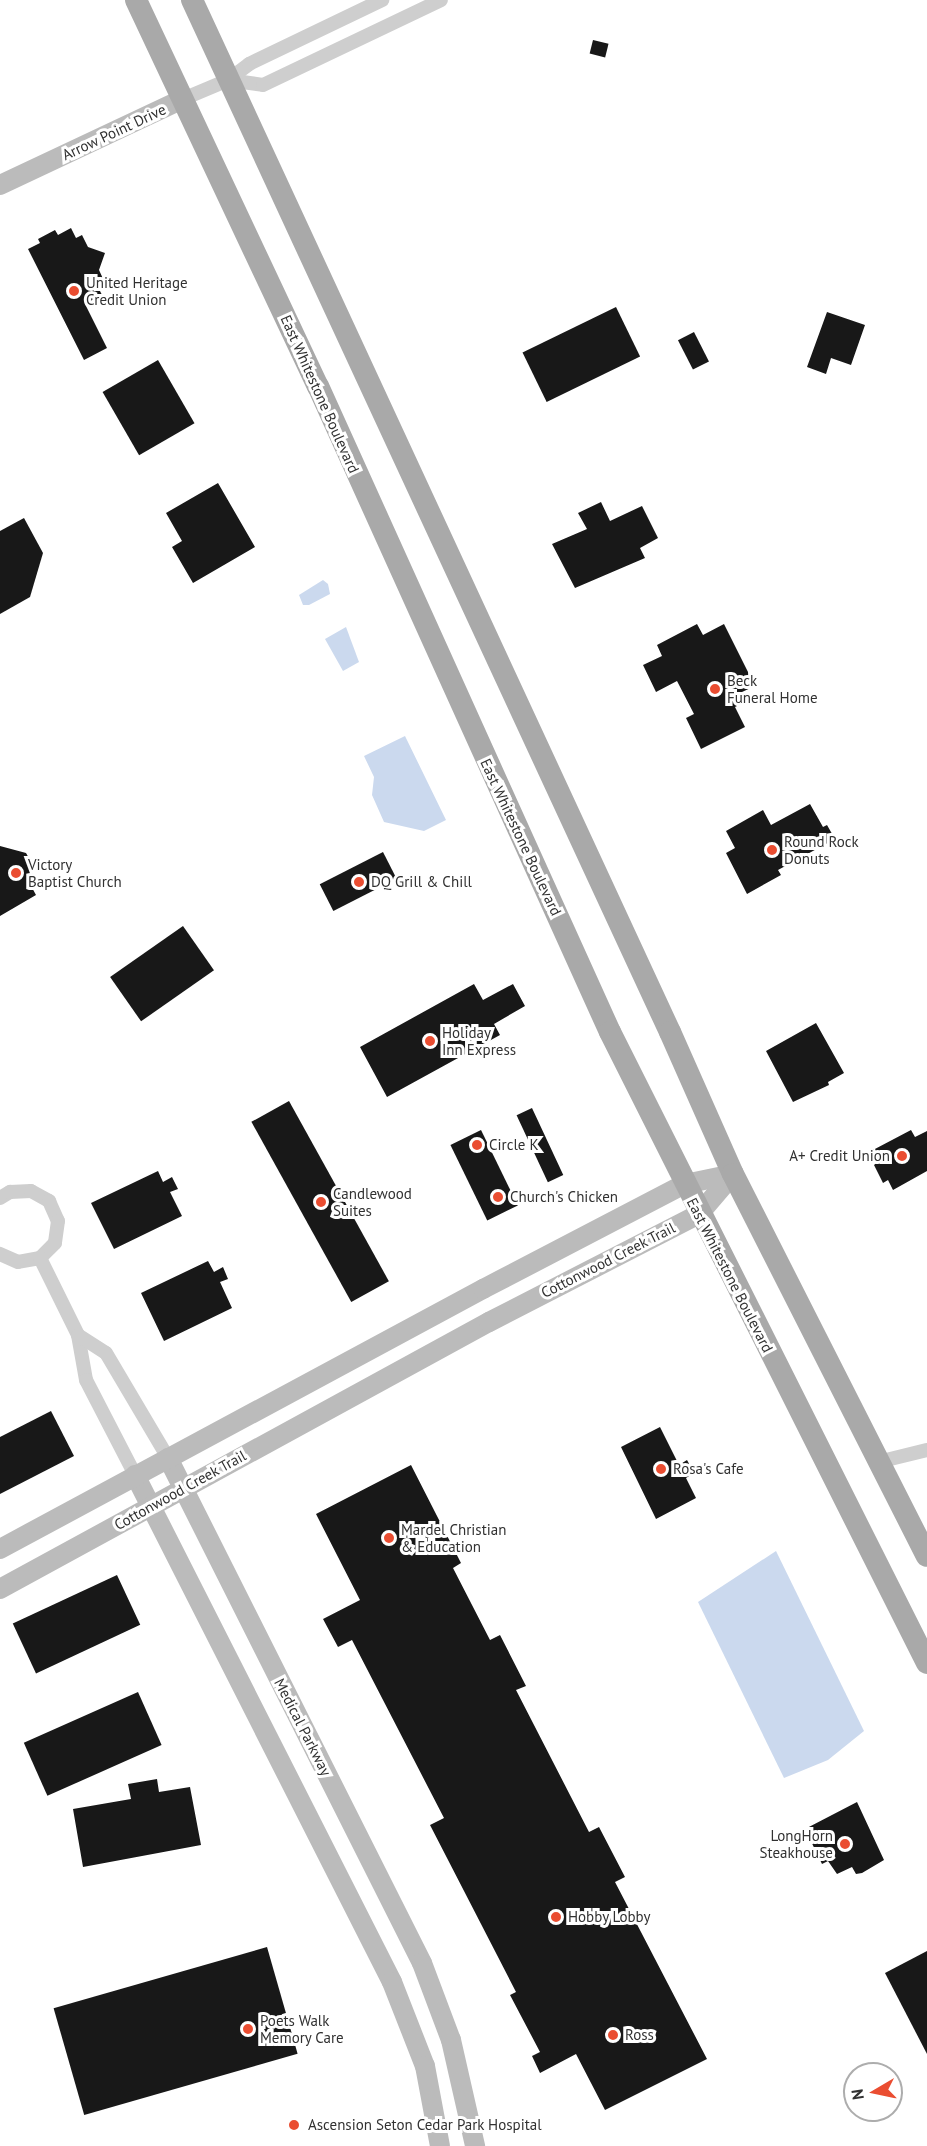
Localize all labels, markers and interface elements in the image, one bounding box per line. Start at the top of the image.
street label: Arrow Point Drive [59,100,169,164]
place label: United Heritage Credit Union [86,273,188,308]
marker: United Heritage Credit Union [67,284,81,298]
street label: East Whitestone Boulevard [277,312,363,476]
place label: Beck Funeral Home [727,671,818,706]
marker: Beck Funeral Home [708,682,722,696]
street label: East Whitestone Boulevard [477,755,565,919]
place label: Round Rock Donuts [784,832,859,867]
marker: Round Rock Donuts [765,843,779,857]
place label: Victory Baptist Church [28,855,122,890]
marker: Victory Baptist Church [9,866,23,880]
place label: DQ Grill & Chill [371,873,472,891]
marker: DQ Grill & Chill [352,875,366,889]
place label: Holiday Inn Express [442,1023,516,1058]
marker: Holiday Inn Express [423,1034,437,1048]
place label: Circle K [489,1136,539,1154]
marker: Circle K [470,1138,484,1152]
place label: A+ Credit Union [789,1147,890,1165]
marker: A+ Credit Union [895,1149,909,1163]
place label: Candlewood Suites [333,1184,412,1219]
place label: Church's Chicken [510,1188,618,1206]
marker: Church's Chicken [491,1190,505,1204]
street label: East Whitestone Boulevard [683,1194,777,1356]
marker: Candlewood Suites [314,1195,328,1209]
street label: Cottonwood Creek Trail [538,1218,678,1302]
street label: Cottonwood Creek Trail [111,1446,249,1534]
place label: Rosa's Cafe [673,1460,744,1478]
marker: Rosa's Cafe [654,1462,668,1476]
place label: Mardel Christian & Education [401,1520,506,1555]
marker: Mardel Christian & Education [382,1531,396,1545]
street label: Medical Parkway [271,1675,335,1779]
place label: LongHorn Steakhouse [760,1826,833,1861]
marker: LongHorn Steakhouse [838,1837,852,1851]
place label: Hobby Lobby [568,1908,651,1926]
marker: Hobby Lobby [549,1910,563,1924]
place label: Poets Walk Memory Care [260,2011,344,2046]
marker: Poets Walk Memory Care [241,2022,255,2036]
place label: Ross [625,2026,654,2044]
marker: Ross [606,2028,620,2042]
north arrow [843,2062,903,2122]
text: N [846,2088,868,2101]
marker: Ascension Seton Cedar Park Hospital [285,2116,303,2134]
place label: Ascension Seton Cedar Park Hospital [308,2116,542,2134]

